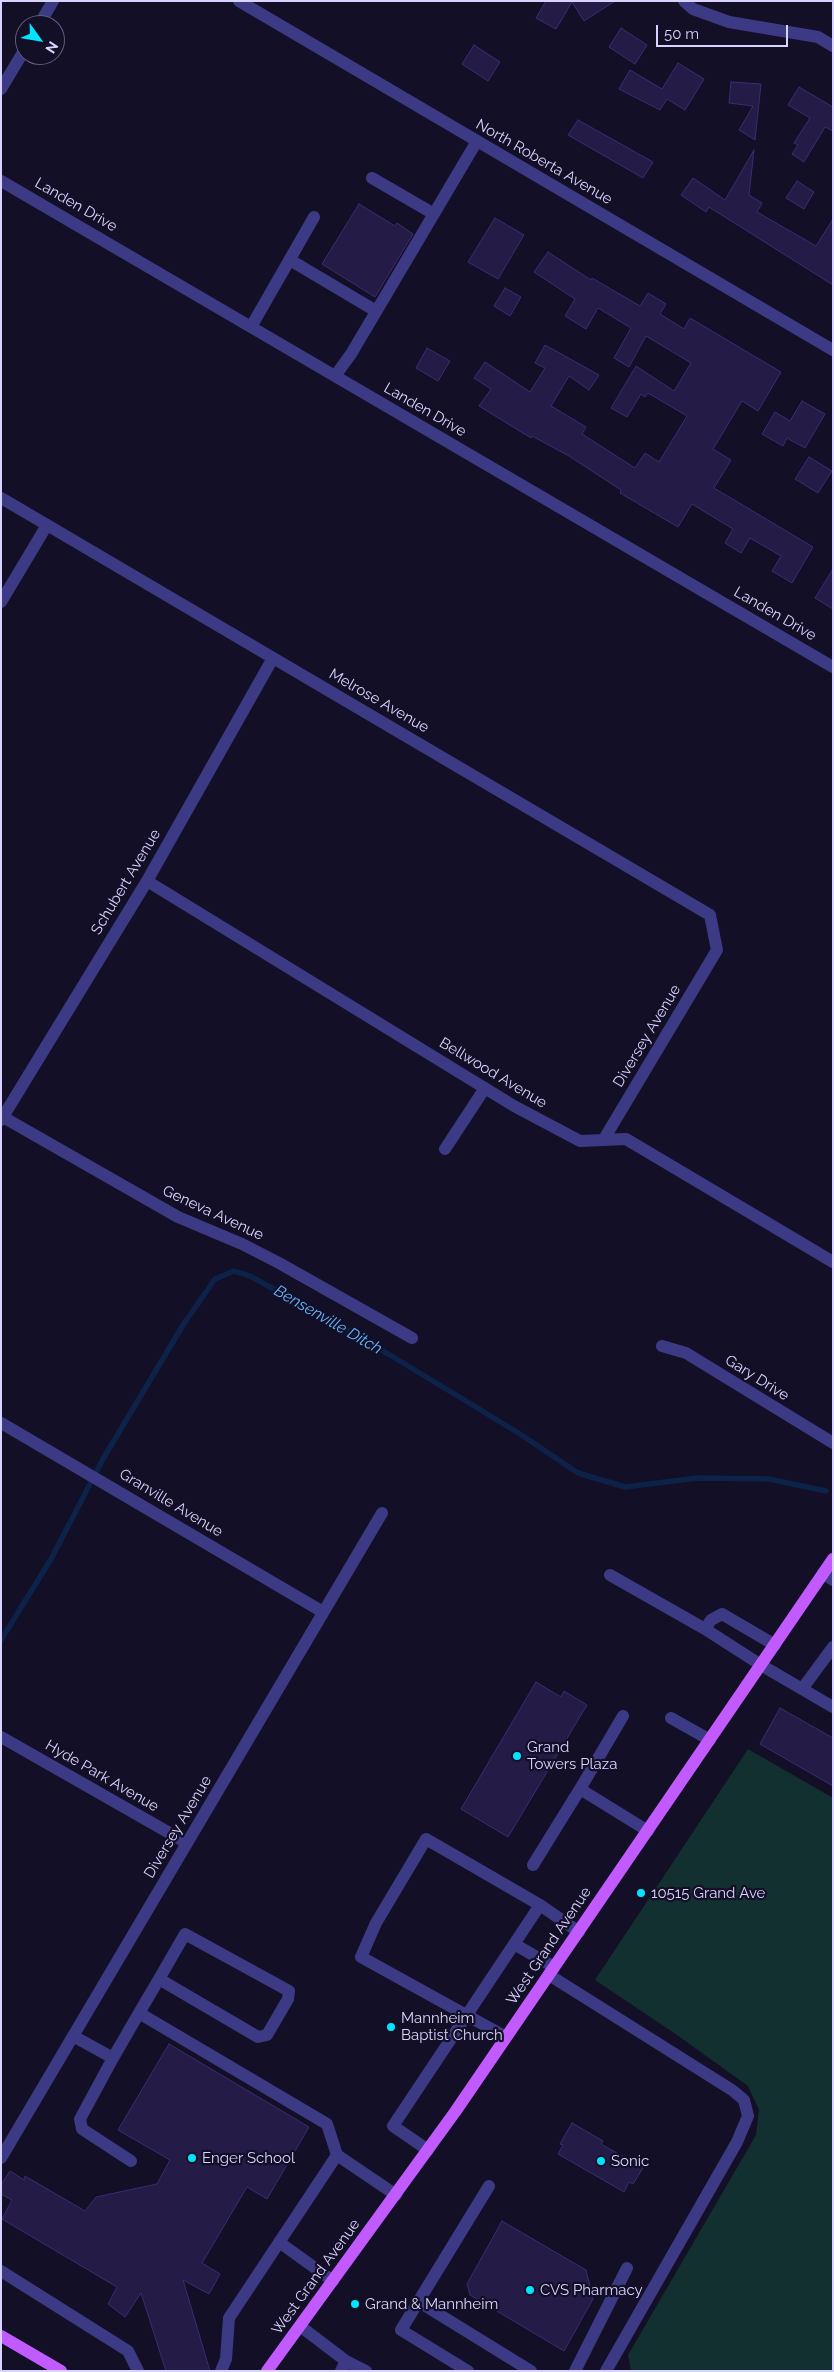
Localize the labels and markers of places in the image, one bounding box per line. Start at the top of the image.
place label: Grand Towers Plaza [527,1738,617,1773]
marker: Grand Towers Plaza [511,1750,523,1762]
place label: 10515 Grand Ave [651,1884,765,1902]
marker: 10515 Grand Ave [635,1887,647,1899]
place label: Mannheim Baptist Church [401,2009,503,2044]
marker: Mannheim Baptist Church [385,2021,397,2033]
place label: Enger School [202,2149,295,2167]
marker: Enger School [186,2152,198,2164]
place label: Sonic [611,2152,649,2170]
marker: Sonic [595,2155,607,2167]
place label: CVS Pharmacy [540,2281,643,2299]
marker: CVS Pharmacy [524,2284,536,2296]
place label: Grand & Mannheim [365,2295,498,2313]
marker: Grand & Mannheim [349,2298,361,2310]

